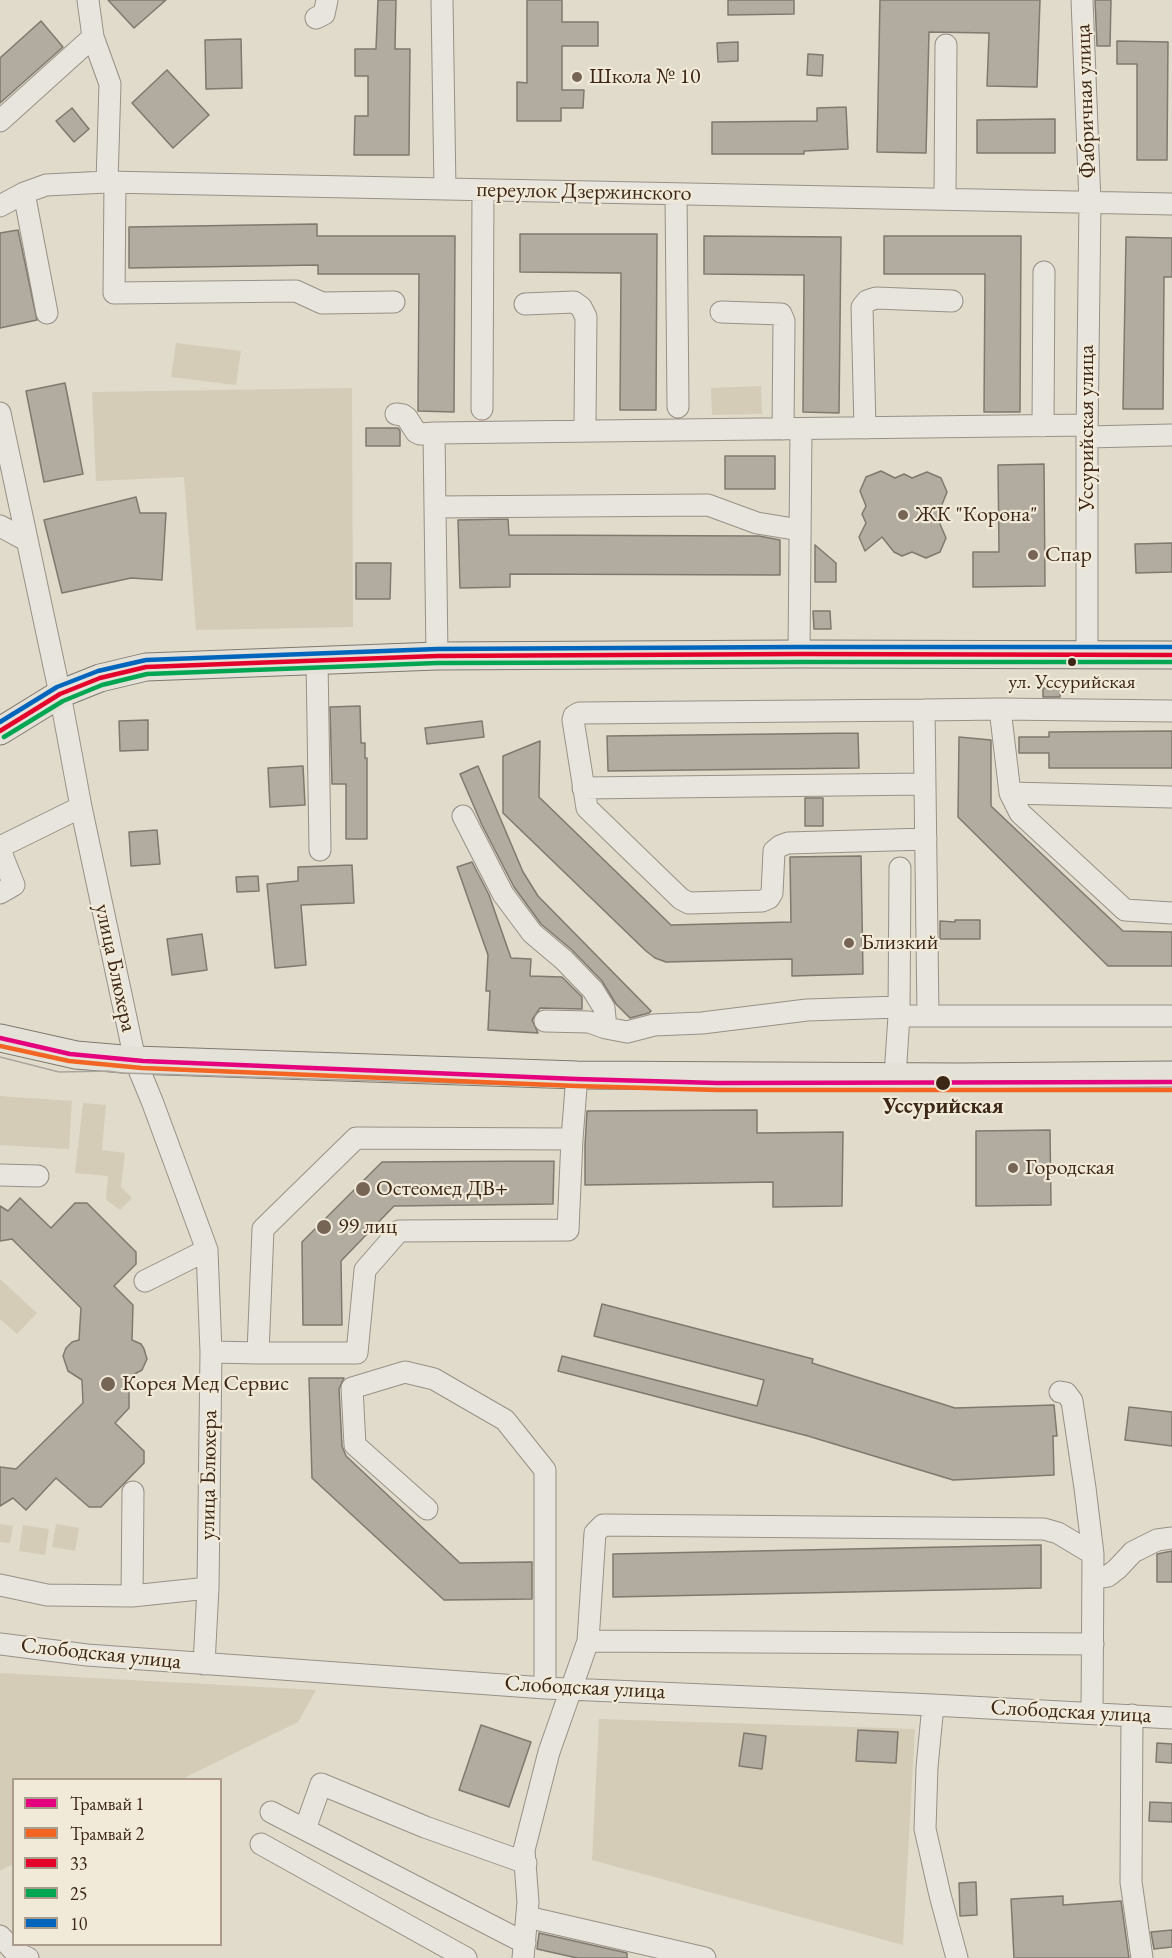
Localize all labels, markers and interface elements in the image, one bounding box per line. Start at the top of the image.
street label: Фабричная улица [1070,23,1102,179]
place label: Школа № 10 [589,64,701,90]
marker: Школа № 10 [570,70,584,84]
street label: переулок Дзержинского [476,177,692,207]
street label: Уссурийская улица [1074,345,1100,511]
place label: ЖК "Корона" [915,502,1038,528]
marker: ЖК "Корона" [896,508,910,522]
place label: Спар [1045,542,1092,568]
marker: Спар [1026,548,1040,562]
marker: ул. Уссурийская [1066,656,1078,668]
place label: ул. Уссурийская [1009,671,1135,695]
street label: улица Блюхера [89,902,141,1034]
place label: Близкий [861,930,938,956]
marker: Близкий [842,936,856,950]
marker: Уссурийская [934,1074,952,1092]
place label: Уссурийская [883,1094,1003,1120]
place label: Городская [1025,1155,1114,1181]
marker: Городская [1006,1161,1020,1175]
place label: Остеомед ДВ+ [376,1176,508,1202]
marker: Остеомед ДВ+ [354,1180,372,1198]
place label: 99 лиц [338,1214,397,1240]
marker: 99 лиц [315,1218,333,1236]
place label: Корея Мед Сервис [122,1371,289,1397]
marker: Корея Мед Сервис [99,1375,117,1393]
street label: улица Блюхера [195,1410,223,1540]
street label: Слободская улица [20,1632,182,1676]
street label: Слободская улица [504,1671,666,1705]
street label: Слободская улица [990,1695,1152,1729]
legend [12,1778,222,1946]
text: Трамвай 1 [70,1792,144,1815]
text: Трамвай 2 [70,1822,144,1845]
text: 33 [70,1852,87,1875]
text: 25 [70,1882,87,1905]
text: 10 [70,1912,87,1935]

